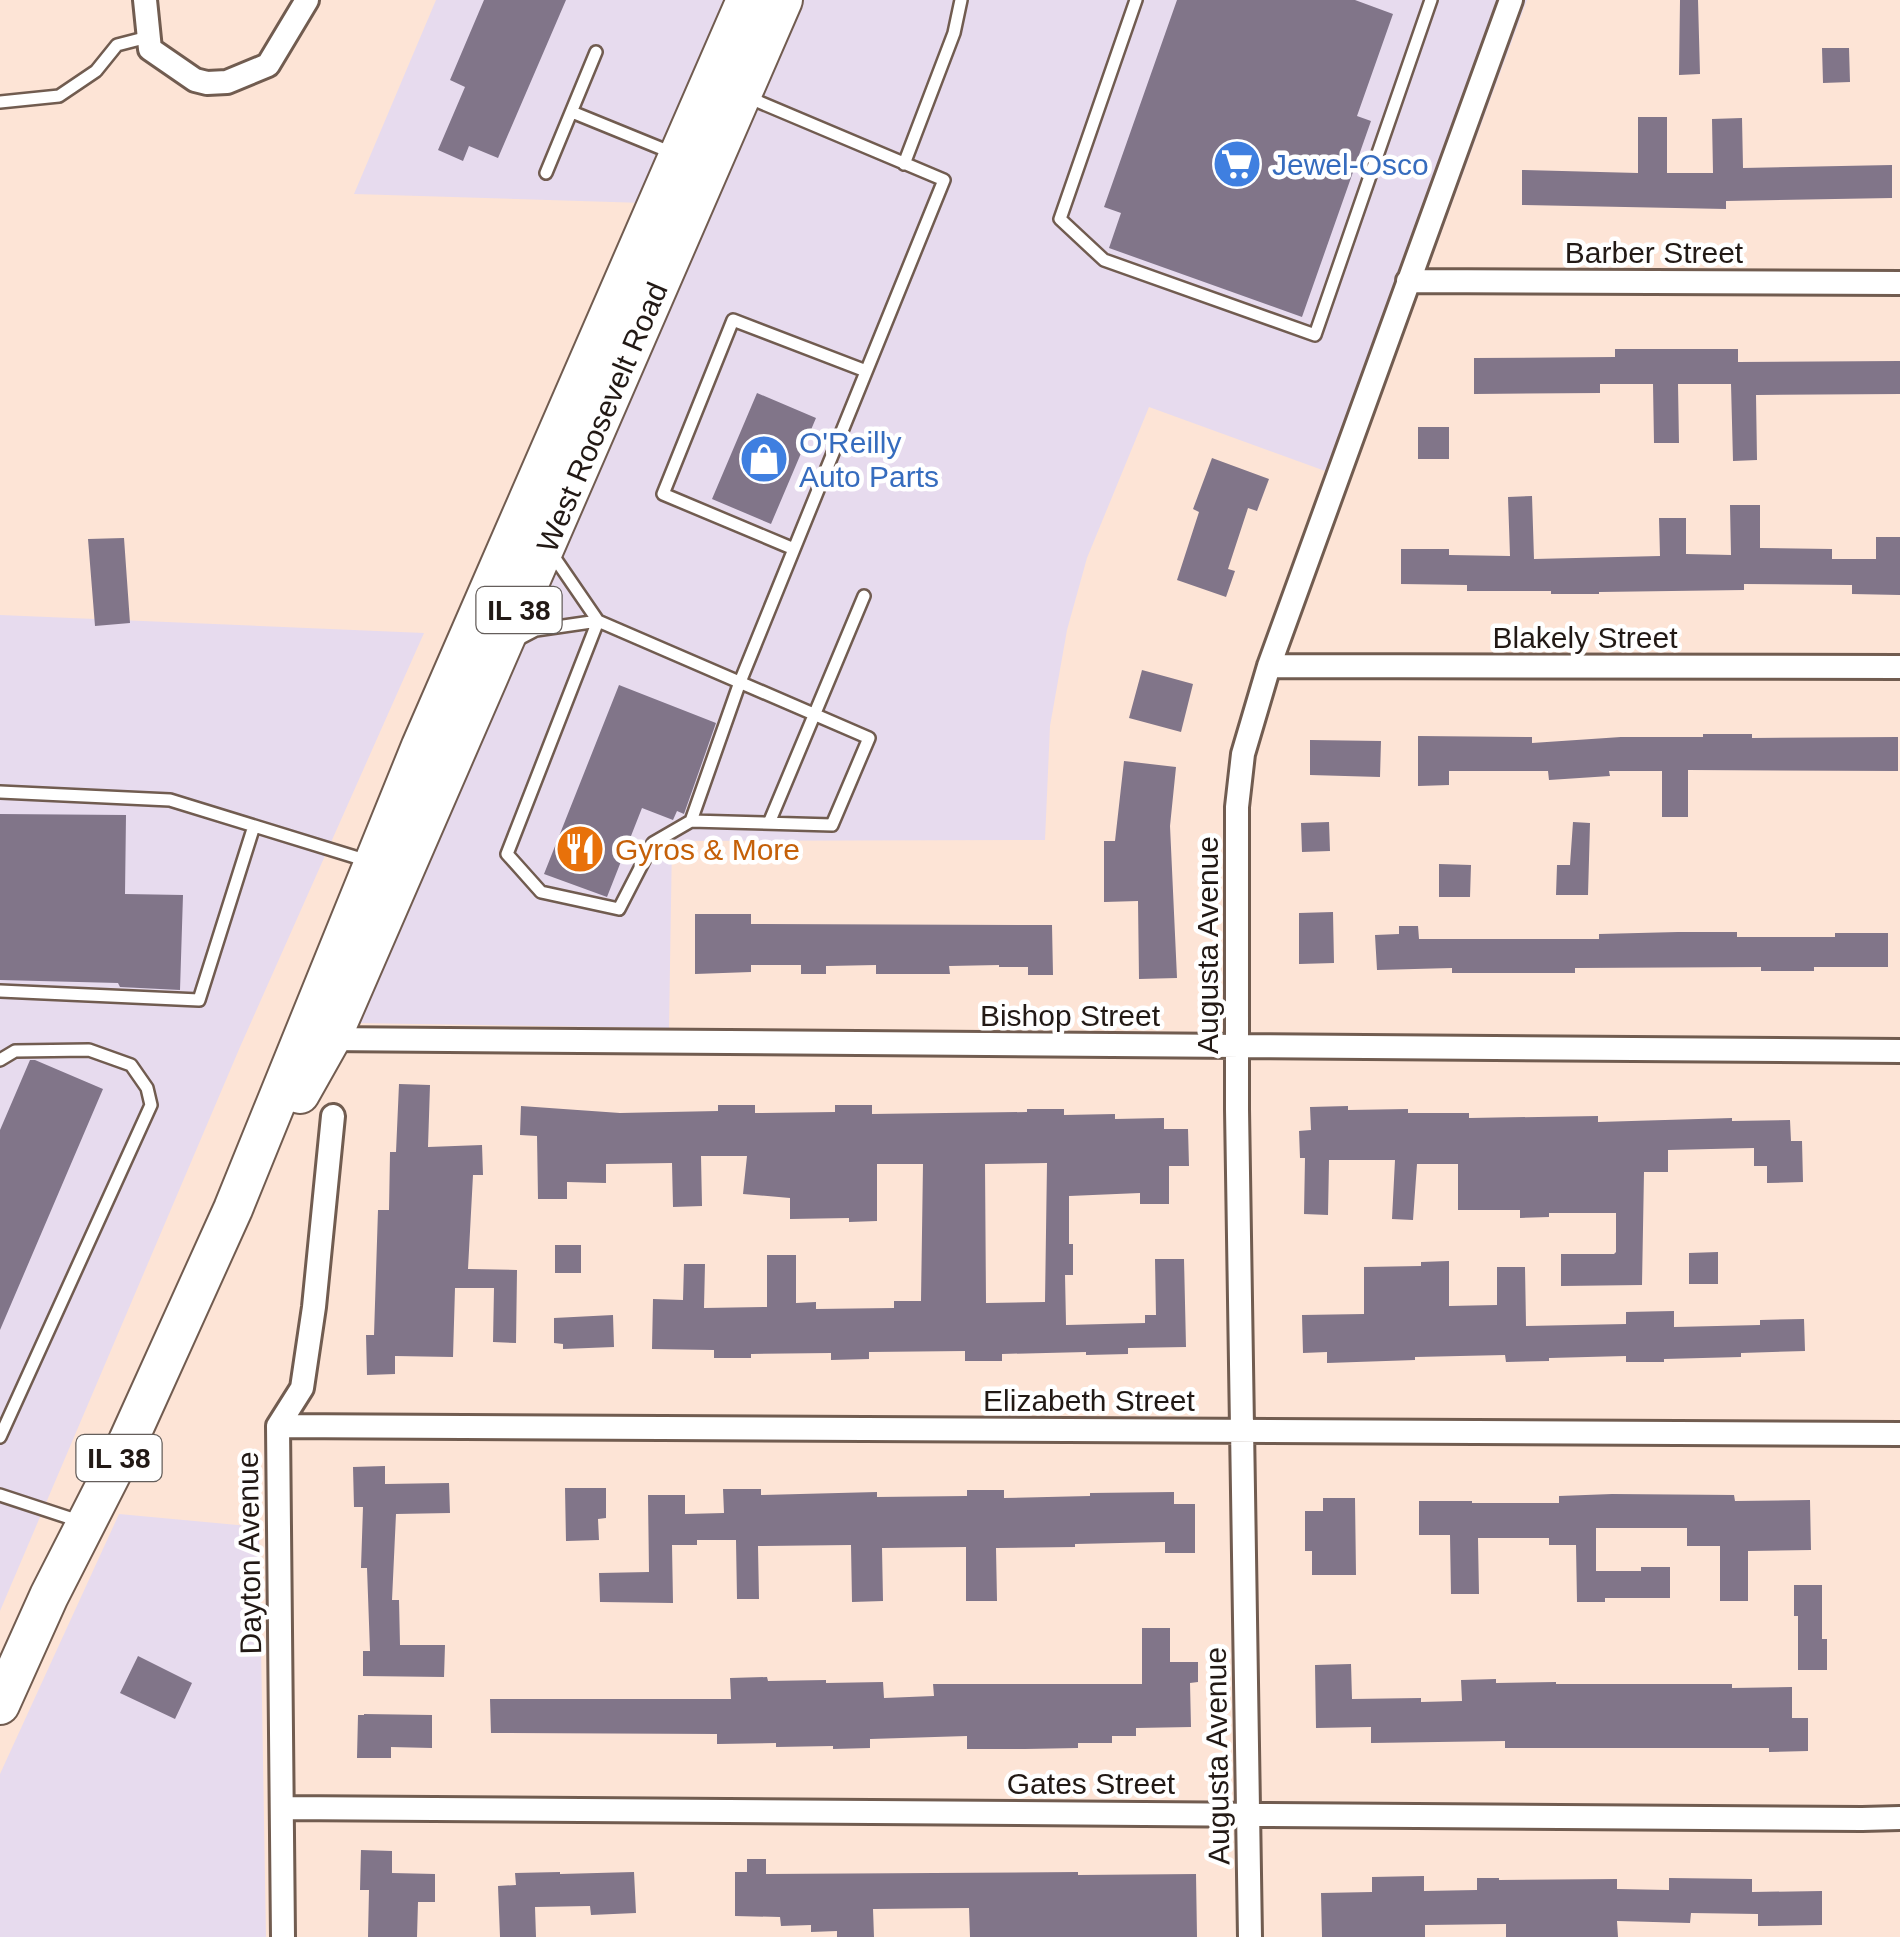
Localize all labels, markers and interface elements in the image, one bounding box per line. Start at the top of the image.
supermarket icon: Jewel-Osco [1211,138,1263,190]
place label: Jewel-Osco [1272,148,1429,181]
street label: Barber Street [1565,236,1744,269]
street label: West Roosevelt Road [530,277,674,557]
place label: O'Reilly Auto Parts [799,426,939,493]
shop icon: O'Reilly Auto Parts [738,433,790,485]
road number: IL 38 [476,587,562,633]
street label: Blakely Street [1492,621,1678,654]
restaurant icon: Gyros & More [554,823,606,875]
place label: Gyros & More [615,833,800,866]
street label: Augusta Avenue [1191,836,1224,1054]
street label: Bishop Street [980,999,1161,1032]
street label: Elizabeth Street [983,1384,1196,1417]
road number: IL 38 [76,1435,162,1481]
street label: Dayton Avenue [231,1451,267,1655]
street label: Augusta Avenue [1199,1647,1235,1865]
street label: Gates Street [1007,1767,1176,1800]

